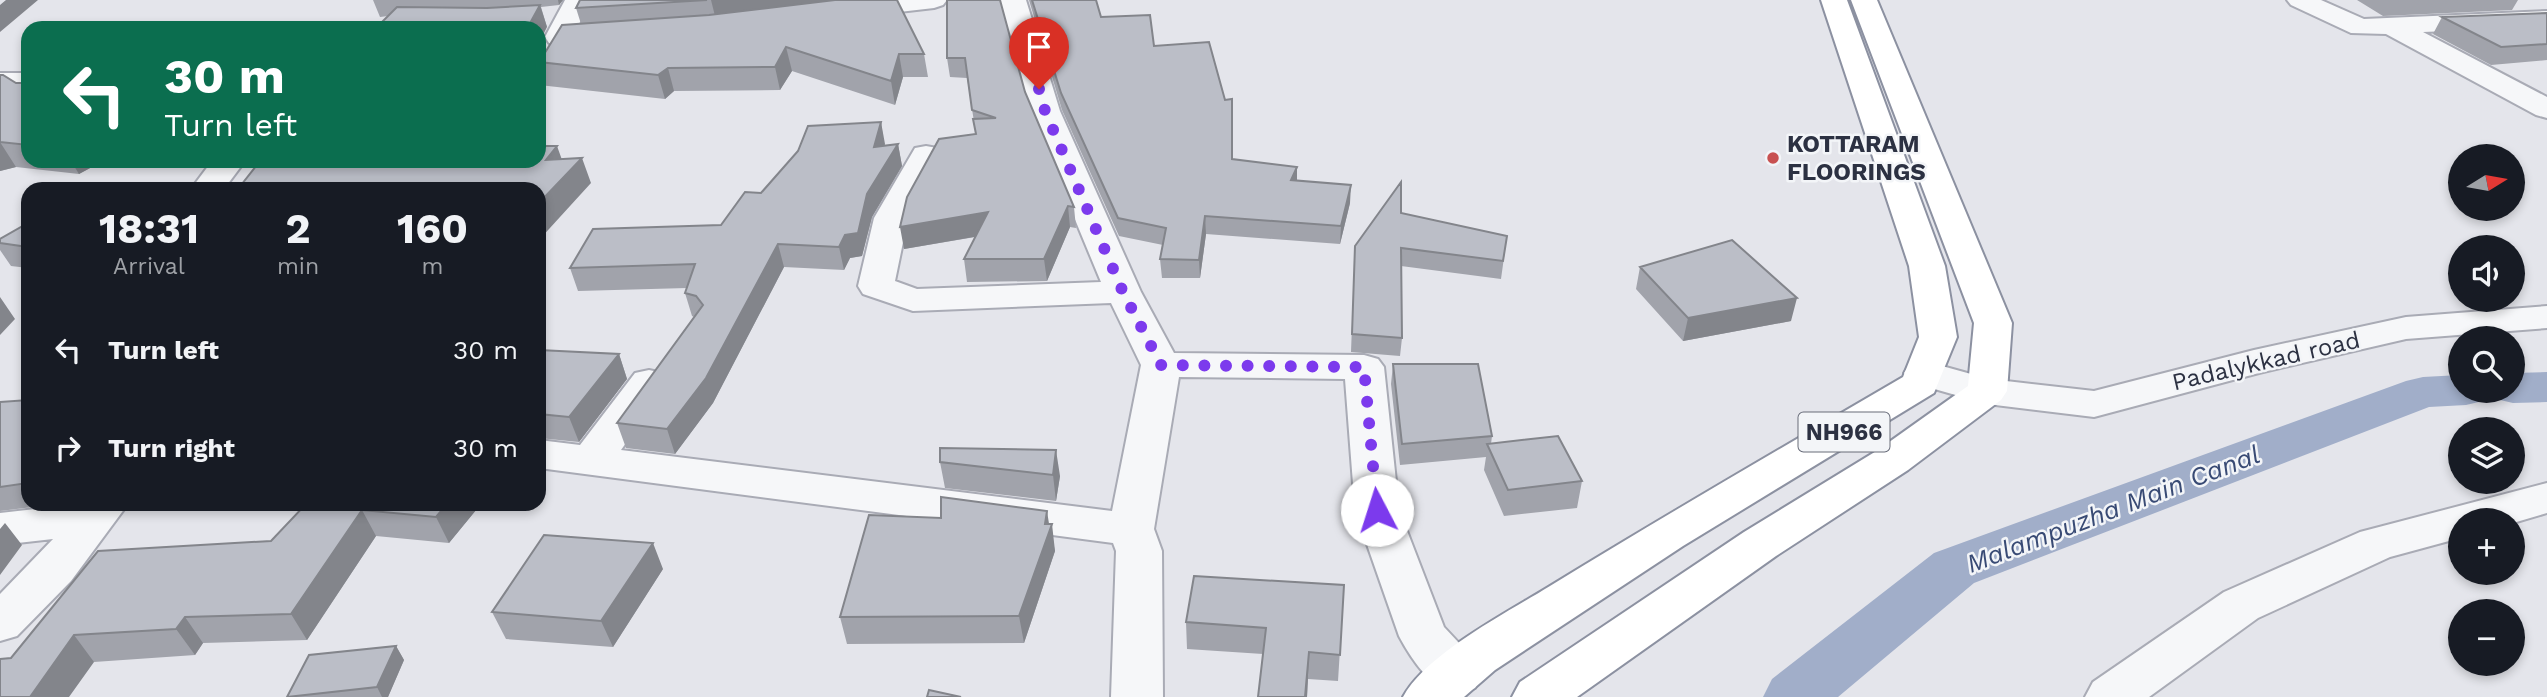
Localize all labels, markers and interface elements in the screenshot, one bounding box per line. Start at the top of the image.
pin [1009,17,1069,89]
icon: arrive [1020,28,1058,66]
text: 30 m [164,47,285,105]
icon: left [49,49,140,140]
text: Turn left [164,106,297,144]
place label: KOTTARAM FLOORINGS [1787,130,1926,186]
north arrow [2448,144,2525,220]
map controls [2448,144,2525,676]
marker: KOTTARAM FLOORINGS [1765,150,1781,166]
text: 18:31 [99,204,199,253]
text: 2 [286,204,311,253]
text: 160 [397,204,468,253]
button: sound [2448,235,2525,312]
text: Arrival [113,253,185,280]
text: min [277,253,319,280]
text: m [422,253,444,280]
street label: Padalykkad road [2169,326,2363,396]
button: search [2448,326,2525,403]
icon: left [49,331,87,369]
text: Turn left [108,335,219,365]
text: 30 m [453,335,518,365]
road number: NH966 [1798,412,1890,452]
button: layers [2448,417,2525,494]
icon: right [49,429,87,467]
text: Turn right [108,433,235,463]
text: 30 m [453,433,518,463]
water label: Malampuzha Main Canal [1962,439,2264,579]
position arrow [1340,473,1414,547]
button: + [2448,508,2525,585]
button: − [2448,599,2525,676]

